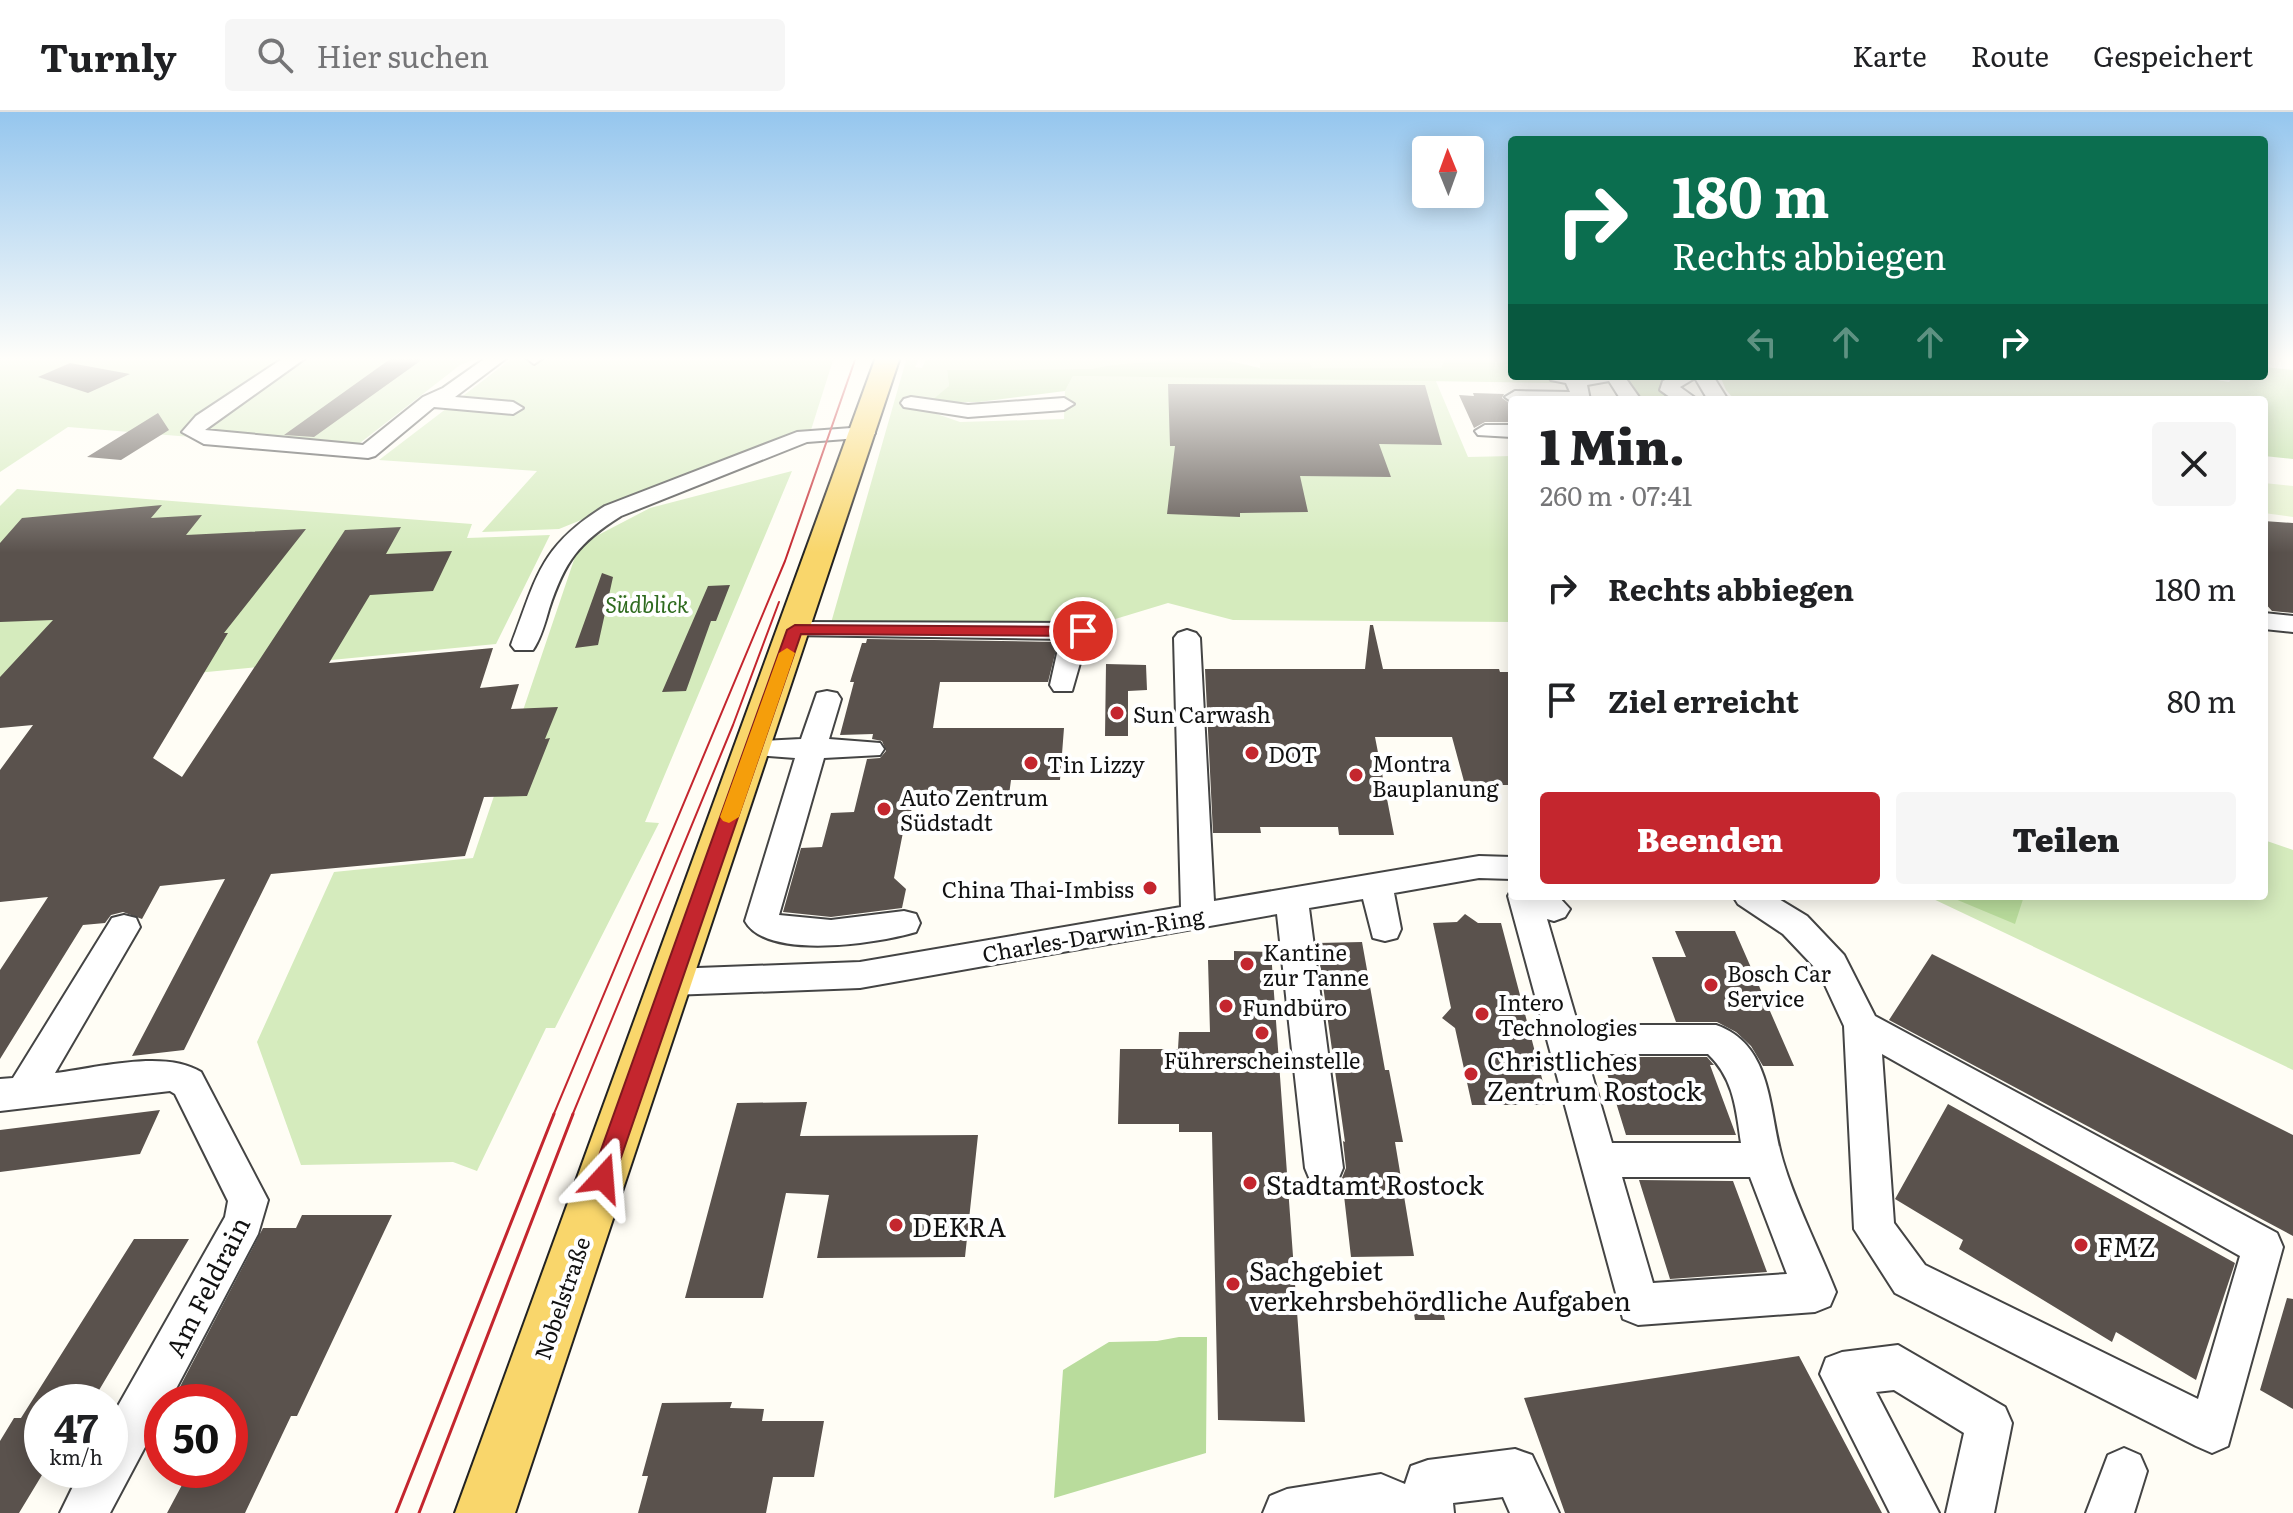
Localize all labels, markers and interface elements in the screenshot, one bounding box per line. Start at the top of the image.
search box [225,19,785,91]
text: Turnly [40,27,177,84]
icon: search [253,33,297,77]
text: Hier suchen [317,33,489,77]
text: Karte [1852,34,1927,76]
text: Route [1971,34,2049,76]
text: Gespeichert [2093,34,2253,76]
north arrow [1412,136,1484,208]
map controls [1412,136,1484,208]
text: 180 m [1672,152,1830,235]
icon: right [1540,168,1644,272]
text: Rechts abbiegen [1672,228,1947,281]
icon: left [1740,320,1784,364]
icon: ahead [1824,320,1868,364]
icon: ahead [1908,320,1952,364]
icon: right [1992,320,2036,364]
text: 1 Min. [1540,409,1685,480]
button: close [2152,422,2236,506]
text: 260 m · 07:41 [1540,475,1692,514]
icon: right [1540,566,1584,610]
text: Rechts abbiegen [1608,566,1854,610]
text: 180 m [2155,566,2236,610]
park label: Südblick [605,587,689,620]
pin [1049,597,1117,665]
icon: arrive [1061,609,1105,653]
icon: arrive [1540,678,1584,722]
text: Ziel erreicht [1608,678,1799,722]
text: 80 m [2167,678,2236,722]
place label: Sun Carwash [1133,697,1271,730]
marker: Sun Carwash [1108,704,1126,722]
place label: DOT [1268,737,1317,770]
marker: DOT [1243,744,1261,762]
place label: Montra Bauplanung [1372,746,1500,804]
place label: Tin Lizzy [1047,747,1145,780]
marker: Tin Lizzy [1022,754,1040,772]
marker: Montra Bauplanung [1347,766,1365,784]
place label: Auto Zentrum Südstadt [900,780,1048,838]
button: Beenden [1540,792,1880,884]
button: Teilen [1896,792,2236,884]
marker: Auto Zentrum Südstadt [875,800,893,818]
place label: China Thai-Imbiss [942,872,1134,905]
marker: China Thai-Imbiss [1141,879,1159,897]
street label: Charles-Darwin-Ring [979,898,1207,970]
place label: Kantine zur Tanne [1263,935,1369,993]
marker: Kantine zur Tanne [1238,955,1256,973]
place label: Bosch Car Service [1727,956,1832,1014]
marker: Bosch Car Service [1702,976,1720,994]
place label: Intero Technologies [1498,985,1637,1043]
place label: Fundbüro [1242,990,1347,1023]
marker: Fundbüro [1217,997,1235,1015]
marker: Intero Technologies [1473,1005,1491,1023]
marker: Führerscheinstelle [1253,1024,1271,1042]
place label: Christliches Zentrum Rostock [1487,1040,1703,1109]
place label: Führerscheinstelle [1164,1043,1361,1076]
marker: Christliches Zentrum Rostock [1462,1065,1480,1083]
position arrow [561,1136,645,1220]
place label: Stadtamt Rostock [1266,1164,1485,1203]
marker: Stadtamt Rostock [1241,1174,1259,1192]
place label: DEKRA [912,1206,1006,1245]
street label: Am Feldrain [154,1209,258,1363]
marker: DEKRA [887,1216,905,1234]
place label: FMZ [2097,1226,2156,1265]
street label: Nobelstraße [525,1232,597,1364]
marker: FMZ [2072,1236,2090,1254]
place label: Sachgebiet verkehrsbehördliche Aufgaben [1249,1250,1631,1319]
marker: Sachgebiet verkehrsbehördliche Aufgaben [1224,1275,1242,1293]
speed limit sign: 50 [144,1384,248,1488]
text: 47 [54,1396,98,1455]
text: km/h [49,1441,103,1471]

